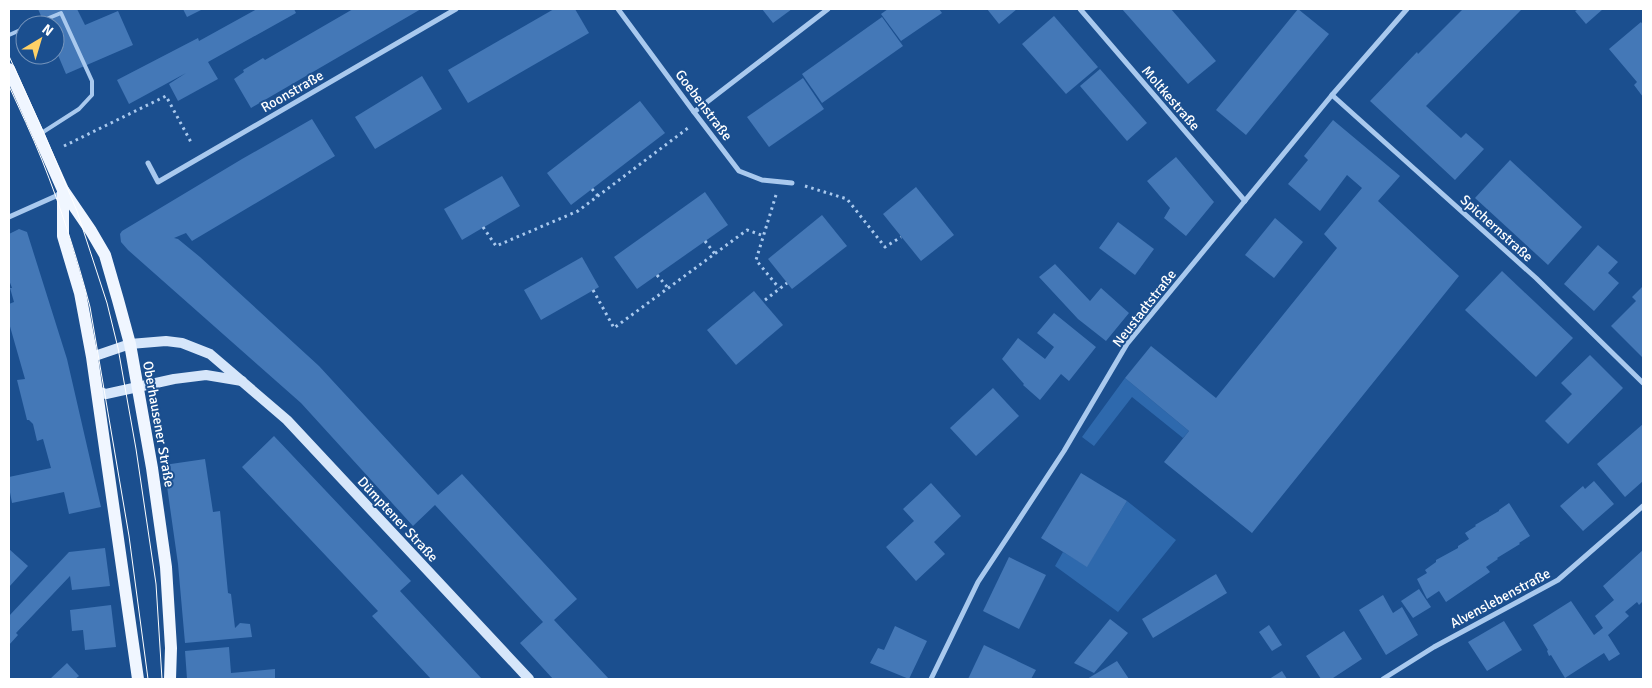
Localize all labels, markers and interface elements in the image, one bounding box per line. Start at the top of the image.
north arrow [15,15,65,65]
text: N [39,20,57,40]
street label: Moltkestraße [1138,63,1203,134]
street label: Roonstraße [258,67,327,116]
street label: Goebenstraße [671,67,736,144]
street label: Spichernstraße [1457,191,1537,265]
street label: Neustadtstraße [1109,266,1180,350]
street label: Oberhausener Straße [139,360,178,488]
street label: Dümptener Straße [354,473,442,566]
street label: Alvenslebenstraße [1447,565,1553,632]

